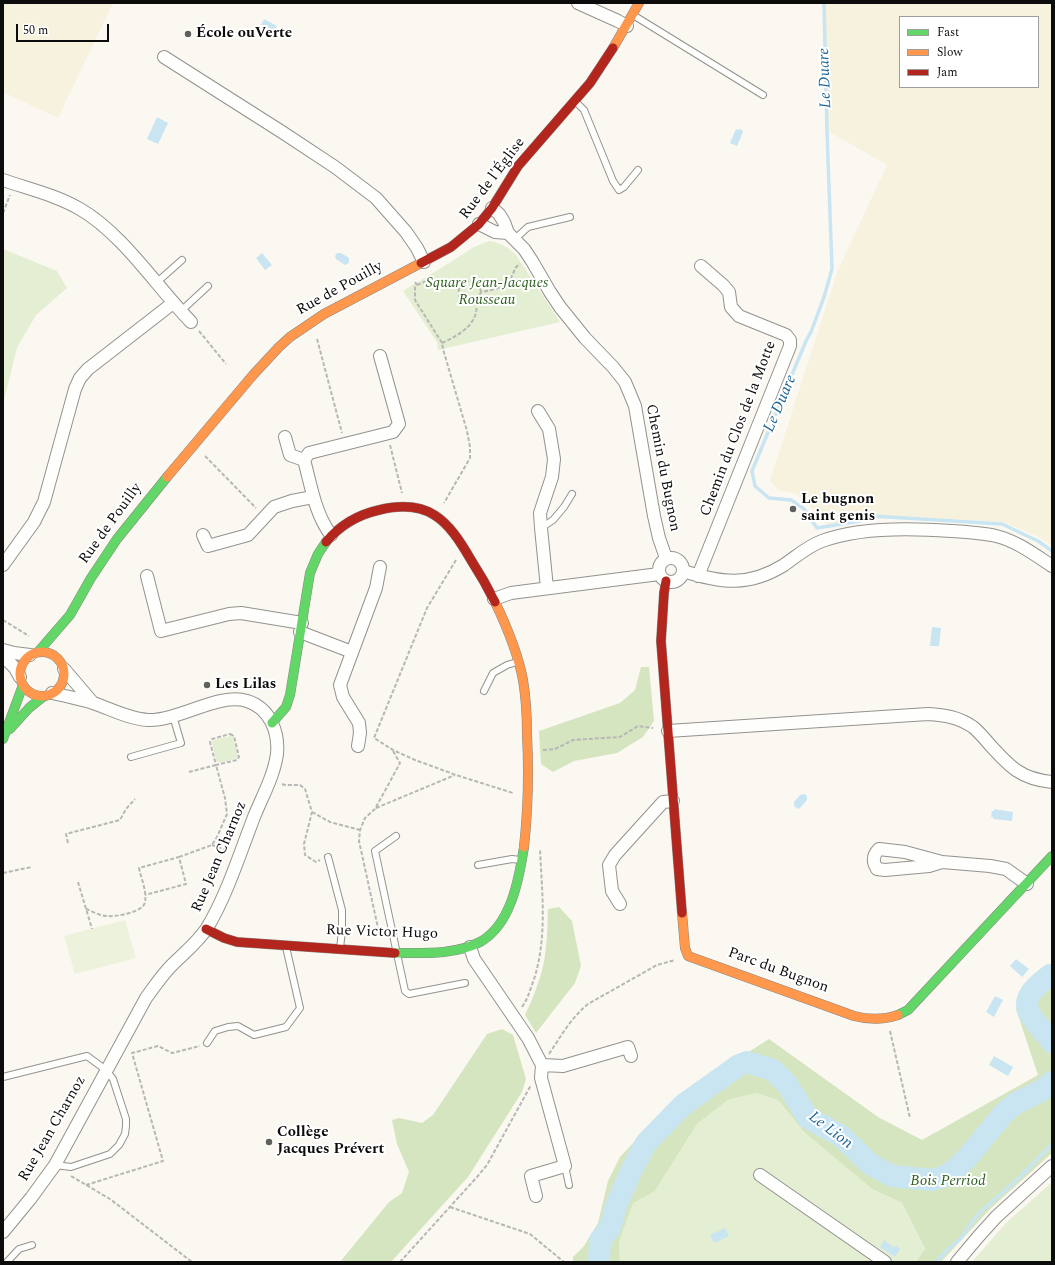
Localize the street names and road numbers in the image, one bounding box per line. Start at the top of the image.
street label: Rue de l'Église [456,135,530,223]
street label: Rue de Pouilly [294,258,386,320]
street label: Chemin du Clos de la Motte [697,339,781,519]
street label: Chemin du Bugnon [641,403,683,533]
street label: Rue de Pouilly [76,480,146,568]
street label: Rue Jean Charnoz [189,799,251,915]
street label: Rue Victor Hugo [326,922,438,944]
street label: Parc du Bugnon [725,944,831,998]
street label: Rue Jean Charnoz [16,1073,90,1185]

